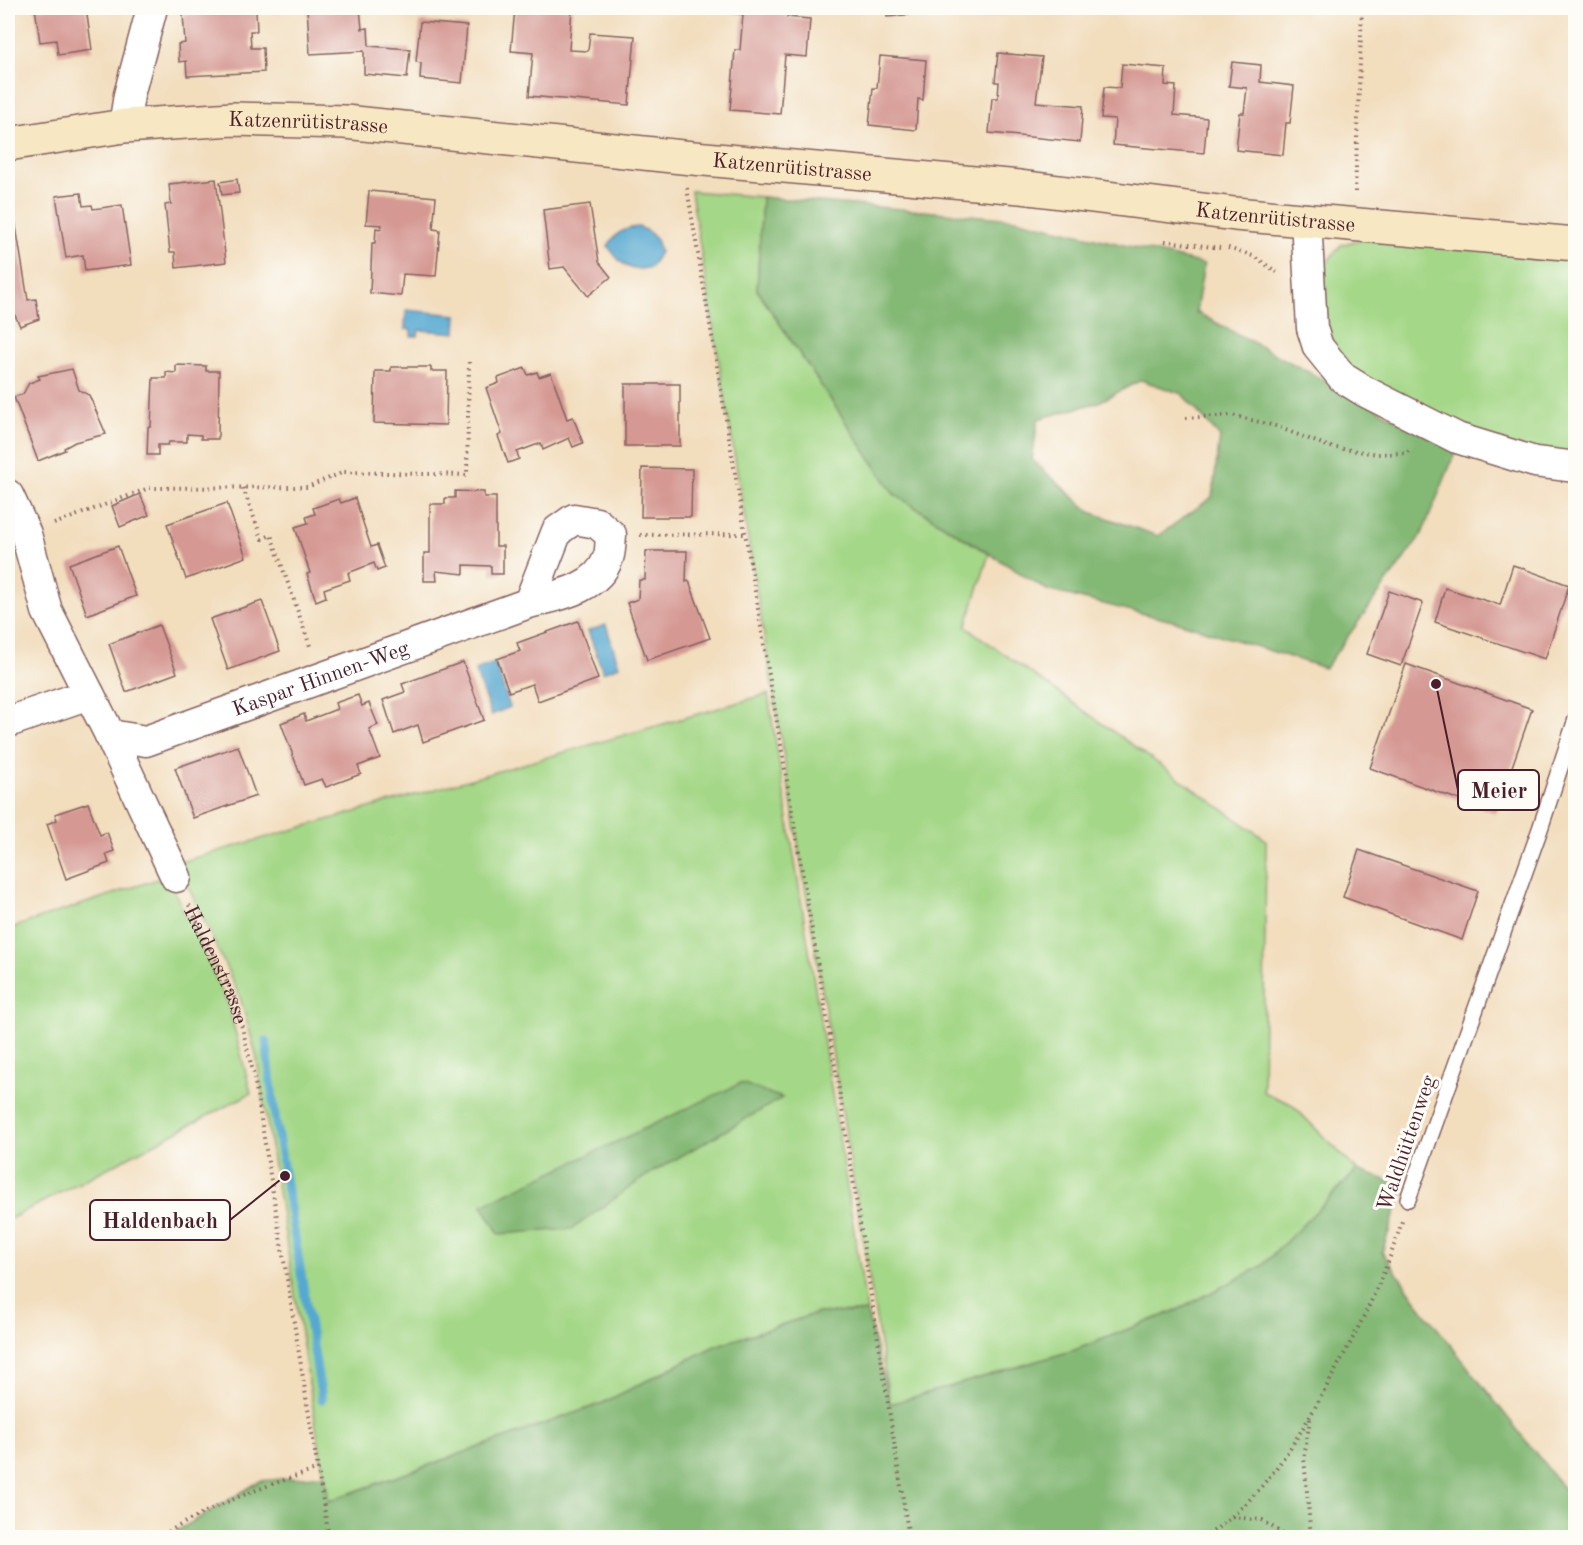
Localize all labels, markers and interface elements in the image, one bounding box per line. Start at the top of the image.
street label: Katzenrütistrasse [228,110,389,138]
street label: Katzenrütistrasse [711,151,873,186]
street label: Katzenrütistrasse [1194,200,1356,237]
street label: Kaspar Hinnen-Weg [230,638,413,721]
callout: Meier [1458,770,1539,810]
text: Meier [1471,781,1527,803]
street label: Haldenstrasse [179,903,250,1026]
street label: Waldhüttenweg [1374,1072,1441,1214]
callout: Haldenbach [90,1200,230,1240]
text: Haldenbach [102,1211,218,1233]

